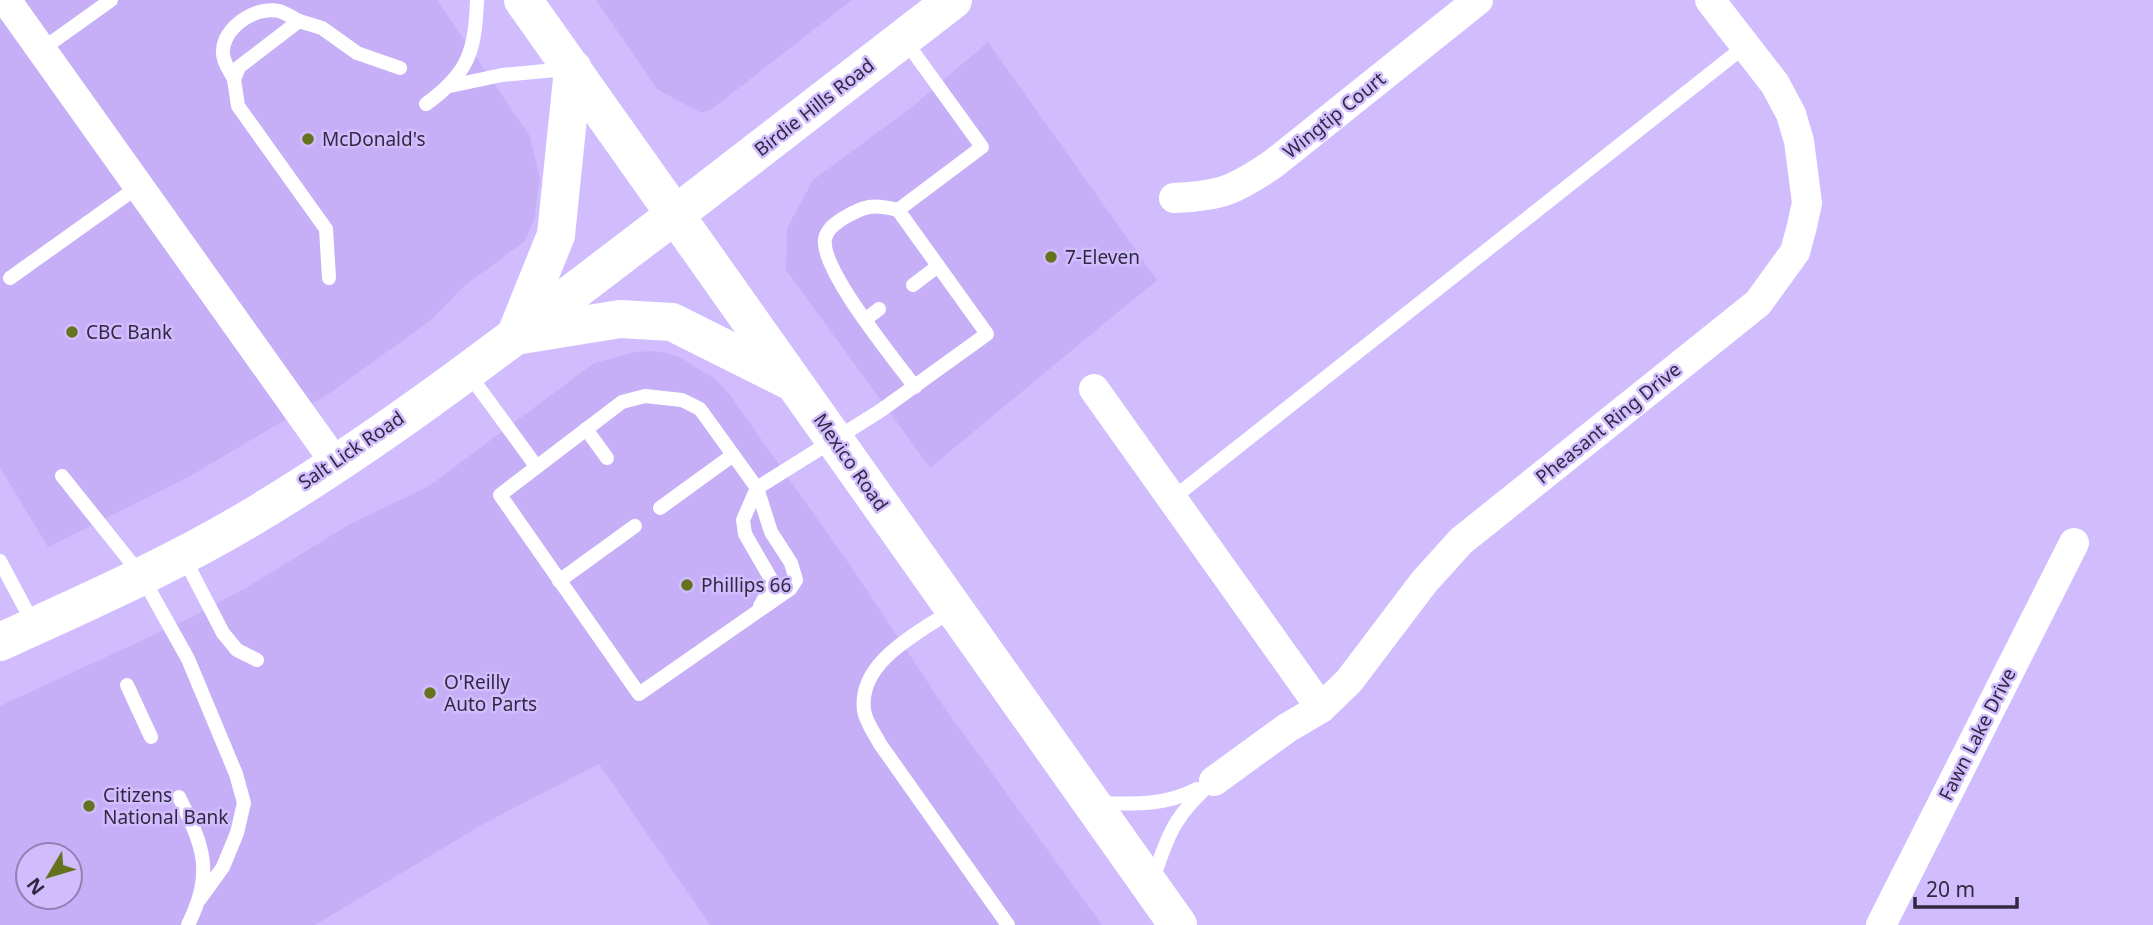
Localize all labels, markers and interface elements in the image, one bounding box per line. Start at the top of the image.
street label: Birdie Hills Road [749,52,879,162]
street label: Wingtip Court [1278,66,1391,164]
place label: McDonald's [322,126,426,152]
marker: McDonald's [300,131,316,147]
place label: 7-Eleven [1065,244,1140,270]
marker: 7-Eleven [1043,249,1059,265]
place label: CBC Bank [86,319,172,345]
marker: CBC Bank [64,324,80,340]
street label: Pheasant Ring Drive [1530,356,1686,490]
street label: Salt Lick Road [293,405,409,495]
street label: Mexico Road [808,408,894,516]
place label: Phillips 66 [701,572,791,598]
marker: Phillips 66 [679,577,695,593]
street label: Fawn Lake Drive [1932,663,2022,805]
place label: O'Reilly Auto Parts [444,669,537,717]
marker: O'Reilly Auto Parts [422,685,438,701]
place label: Citizens National Bank [103,782,229,830]
marker: Citizens National Bank [81,798,97,814]
north arrow [14,841,84,911]
scale bar [1915,866,2016,910]
text: N [21,872,51,901]
text: 20 m [1926,875,1975,903]

